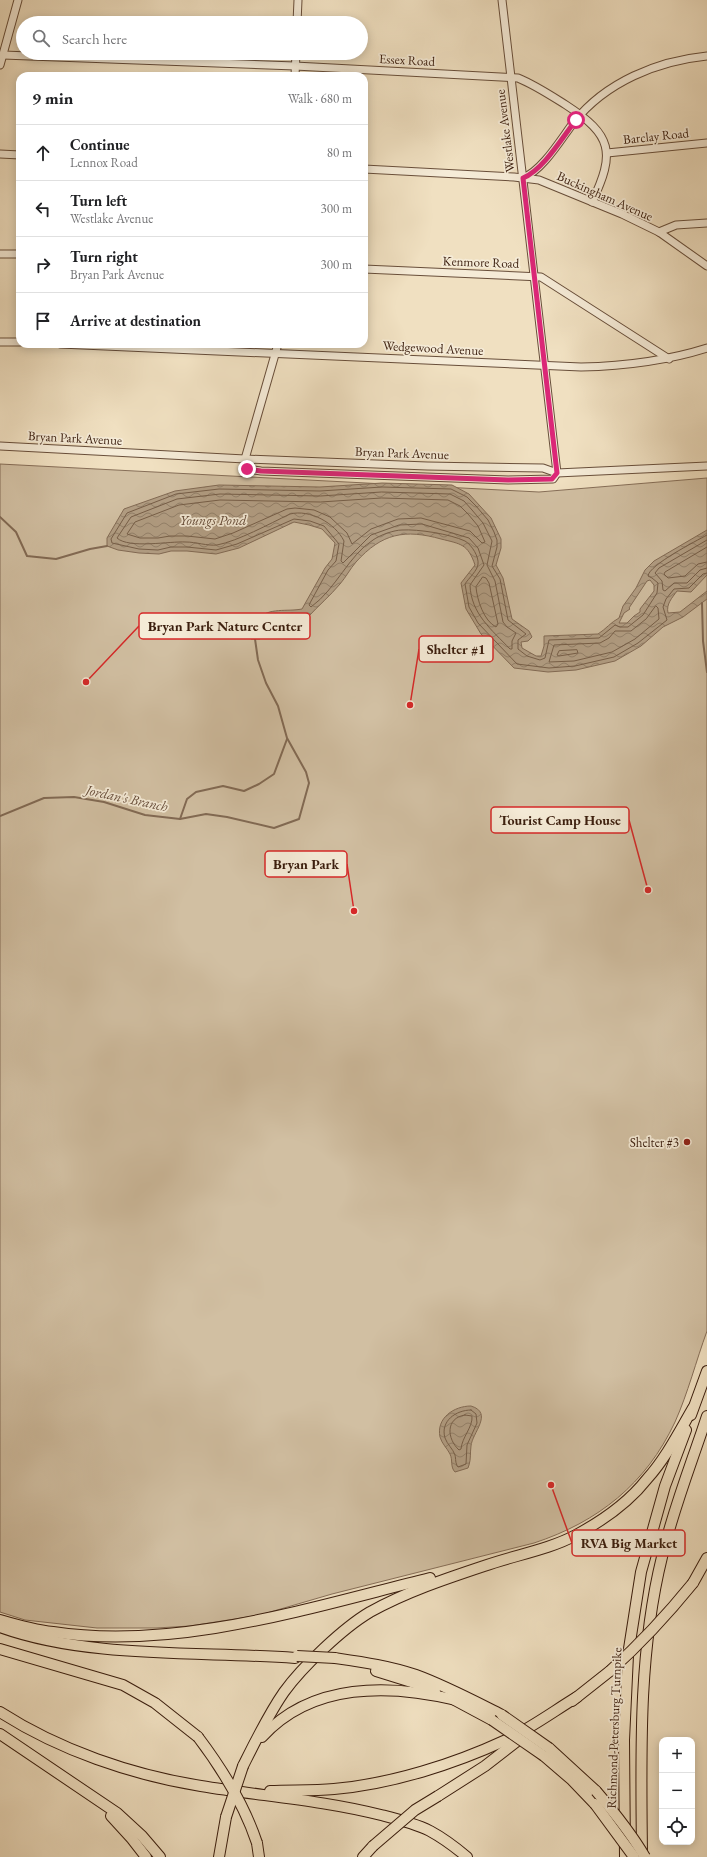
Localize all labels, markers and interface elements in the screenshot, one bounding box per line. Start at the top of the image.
search box [16,16,368,60]
icon: search [30,27,52,49]
text: Search here [62,29,127,48]
street label: Essex Road [379,50,436,70]
text: 9 min [32,87,73,109]
street label: Westlake Avenue [491,89,519,173]
text: Walk · 680 m [288,90,352,107]
route start [567,111,585,129]
street label: Barclay Road [622,124,690,148]
text: Continue [70,135,130,154]
icon: ahead [32,142,54,164]
text: 80 m [327,144,352,161]
text: Lennox Road [70,154,138,171]
street label: Buckingham Avenue [554,167,656,225]
text: Turn left [70,191,127,210]
icon: left [32,198,54,220]
text: 300 m [321,200,352,217]
text: Westlake Avenue [70,210,153,227]
text: Turn right [70,247,138,266]
street label: Kenmore Road [442,252,520,272]
icon: right [32,254,54,276]
text: 300 m [321,256,352,273]
text: Bryan Park Avenue [70,266,164,283]
icon: arrive [32,310,54,332]
text: Arrive at destination [70,311,201,330]
street label: Wedgewood Avenue [382,337,484,359]
street label: Bryan Park Avenue [28,427,122,449]
street label: Bryan Park Avenue [355,443,449,463]
route end [238,460,256,478]
water label: Youngs Pond [179,511,247,529]
callout: Bryan Park Nature Center [139,613,310,639]
text: Bryan Park Nature Center [148,617,303,635]
callout: Shelter #1 [419,636,493,662]
text: Shelter #1 [427,640,485,658]
water label: Jordan's Branch [82,780,170,815]
callout: Tourist Camp House [491,807,629,833]
text: Tourist Camp House [499,811,621,829]
callout: Bryan Park [265,851,347,877]
text: Bryan Park [273,855,339,873]
place label: Shelter #3 [630,1134,679,1151]
marker: Shelter #3 [682,1137,692,1147]
callout: RVA Big Market [572,1530,685,1556]
text: RVA Big Market [581,1534,678,1552]
street label: Richmond-Petersburg Turnpike [603,1647,625,1809]
map controls [659,1737,695,1845]
button: + [659,1737,695,1773]
button: − [659,1773,695,1809]
button: locate [659,1809,695,1845]

